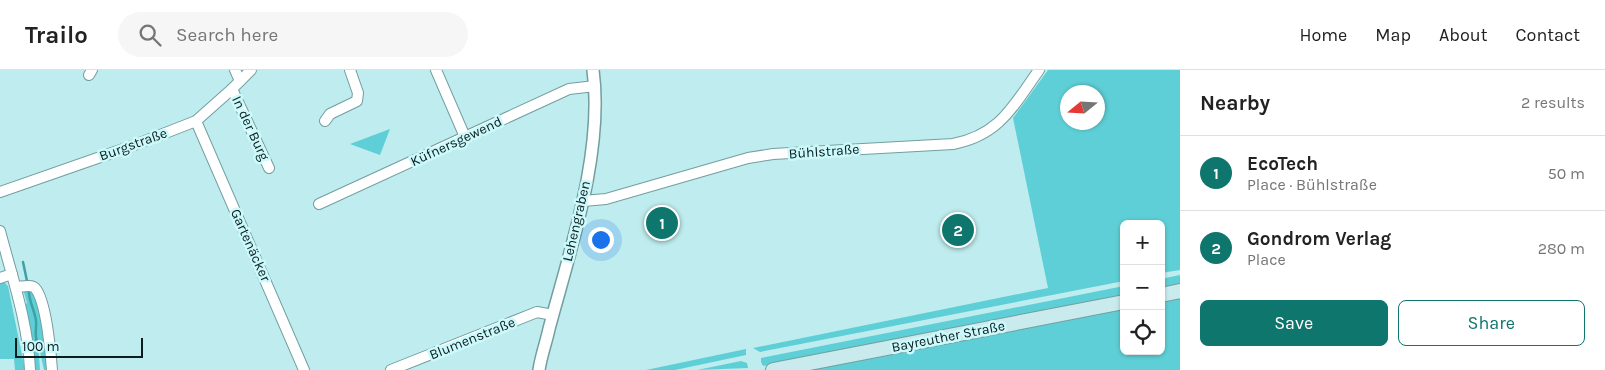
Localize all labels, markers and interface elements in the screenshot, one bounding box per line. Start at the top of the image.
search box [118,12,468,57]
text: Trailo [25,21,88,49]
icon: search [136,21,164,49]
text: Search here [176,24,278,46]
text: Home [1299,24,1347,46]
text: Map [1375,24,1411,46]
text: About [1439,24,1488,46]
text: Contact [1516,24,1580,46]
north arrow [1060,85,1105,130]
text: Nearby [1200,91,1270,115]
street label: In der Burg [228,93,273,163]
text: 2 results [1521,93,1585,112]
street label: Küfnersgewend [408,113,505,170]
street label: Burgstraße [97,124,169,165]
street label: Bühlstraße [788,141,860,162]
text: EcoTech [1247,153,1318,175]
text: 1 [1213,164,1219,183]
text: 50 m [1548,164,1585,183]
text: Place · Bühlstraße [1247,175,1377,194]
street label: Lehengraben [559,179,594,263]
pin: 1 [646,204,678,242]
street label: Gartenäcker [227,206,275,285]
pin: 2 [942,211,974,249]
map controls [1120,220,1165,355]
button: + [1120,220,1165,265]
your location [588,227,614,253]
text: Gondrom Verlag [1247,228,1391,250]
text: 2 [1211,239,1221,258]
text: 280 m [1538,239,1585,258]
text: Place [1247,250,1286,269]
button: − [1120,265,1165,310]
button: Save [1200,300,1388,346]
button: Share [1398,300,1585,346]
button: locate [1120,310,1165,355]
street label: Blumenstraße [427,314,518,363]
street label: Bayreuther Straße [890,317,1006,356]
scale bar [15,335,142,358]
text: 100 m [22,338,60,355]

